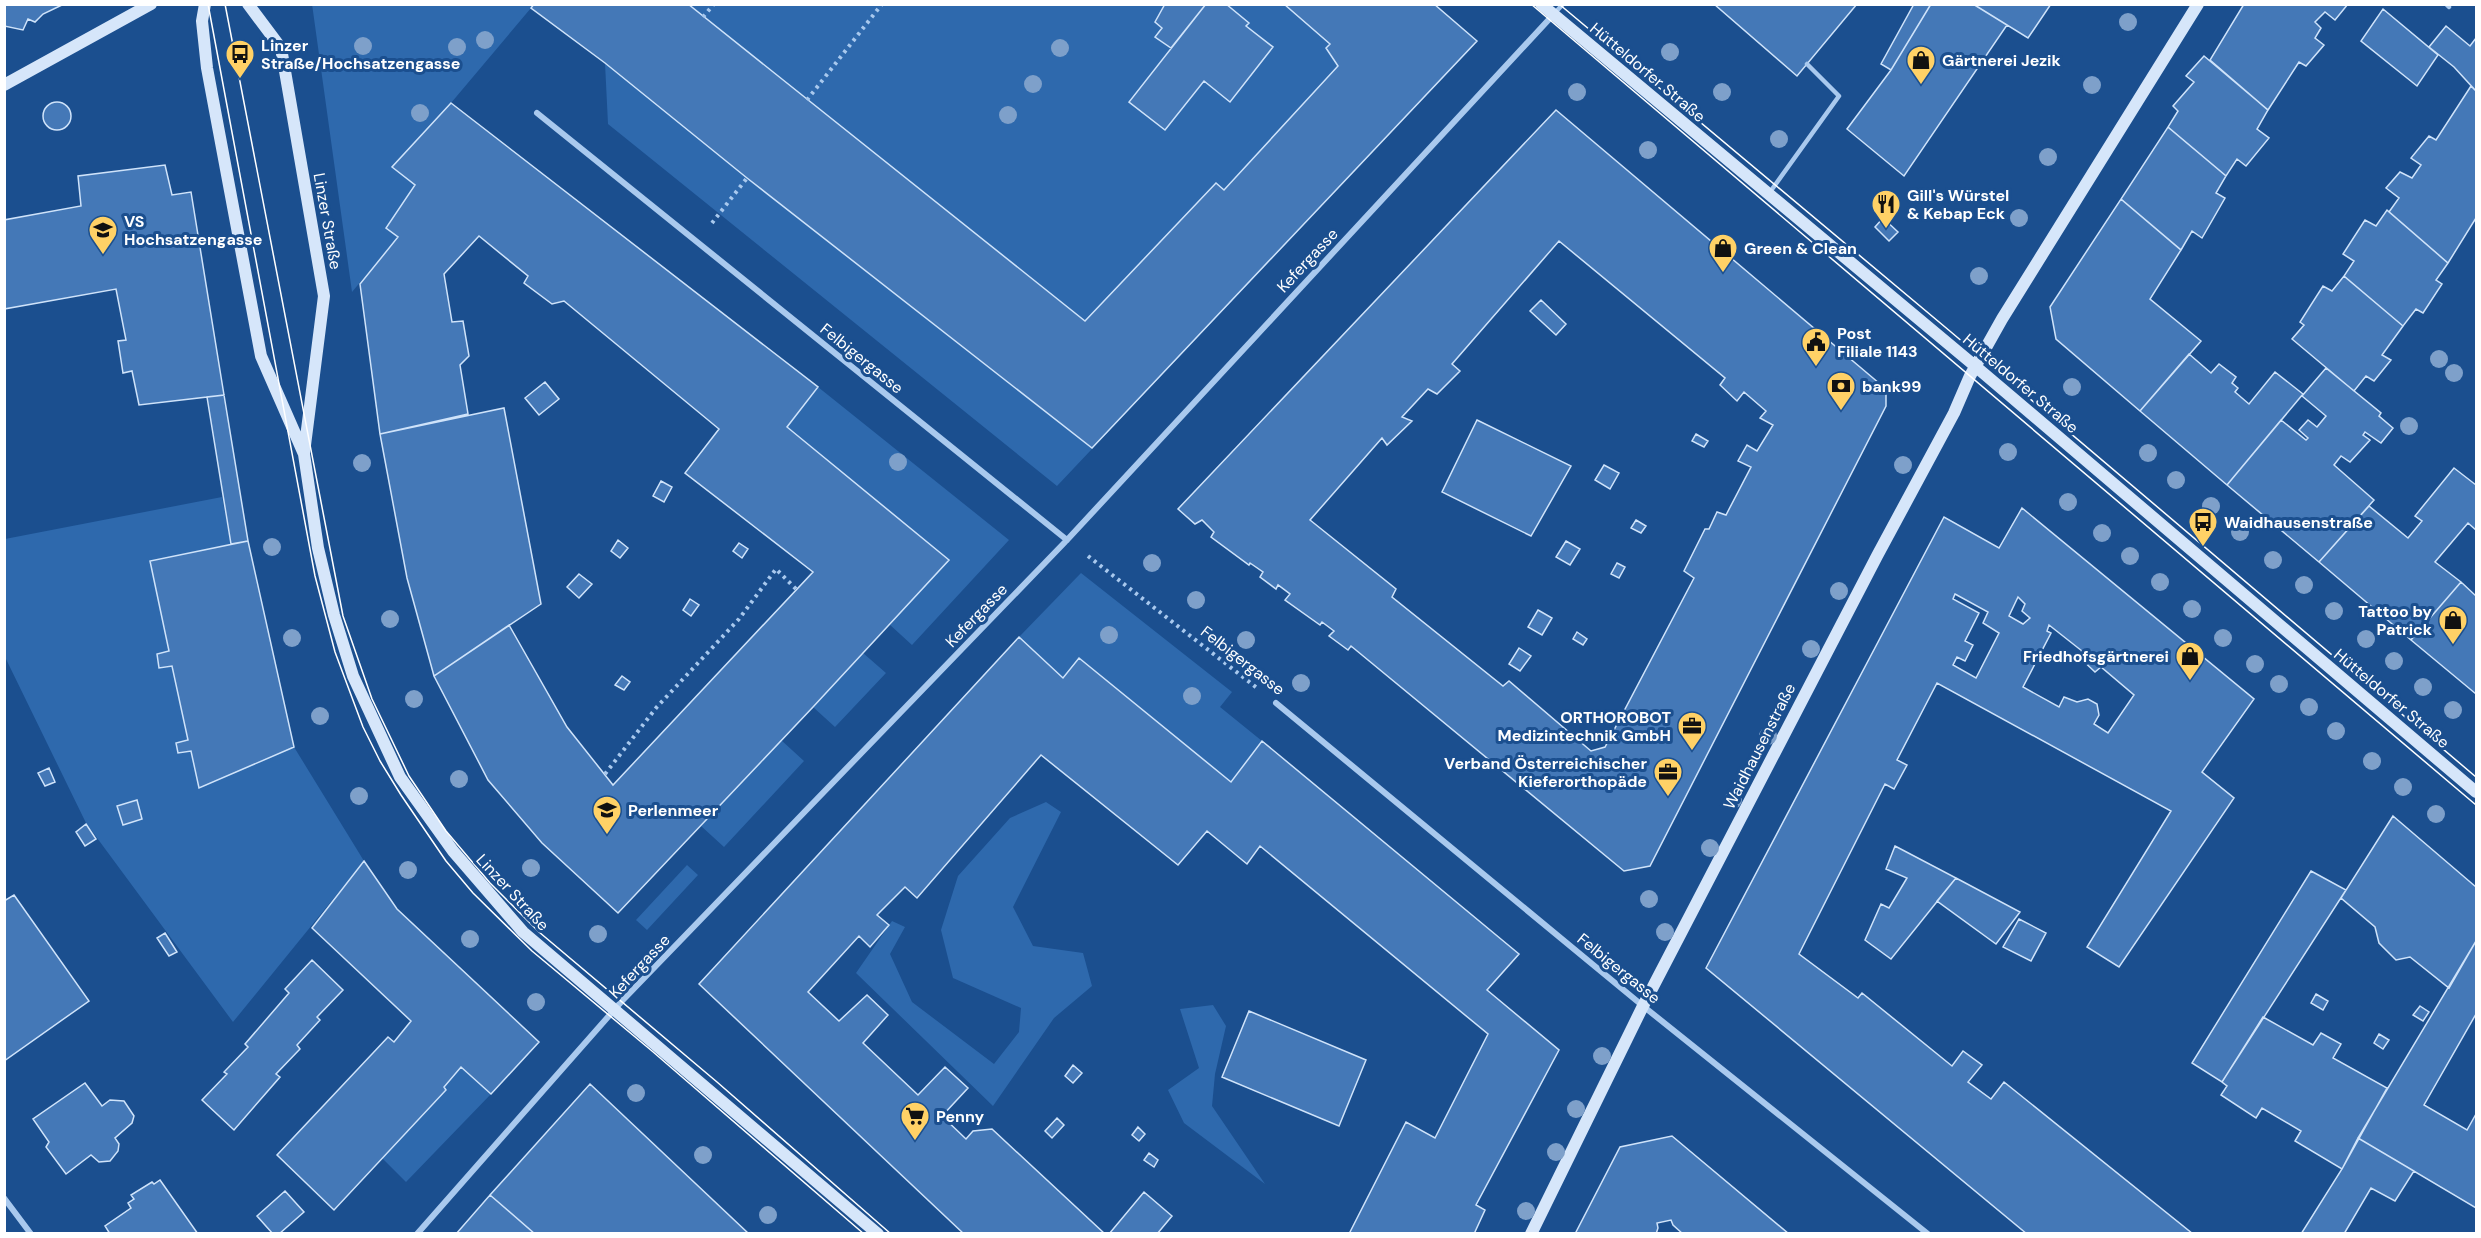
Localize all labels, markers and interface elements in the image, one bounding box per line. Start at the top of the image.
street label: Hütteldorfer Straße [1586,18,1710,127]
place label: Linzer Straße/Hochsatzengasse [261,35,460,74]
bus stop icon: Linzer Straße/Hochsatzengasse [224,38,256,80]
shop icon: Gärtnerei Jezik [1905,44,1937,86]
place label: Gärtnerei Jezik [1942,50,2062,71]
street label: Linzer Straße [309,171,346,271]
place label: Gill's Würstel & Kebap Eck [1907,185,2009,224]
restaurant icon: Gill's Würstel & Kebap Eck [1870,188,1902,230]
place label: VS Hochsatzengasse [124,211,262,250]
school or university icon: VS Hochsatzengasse [87,214,119,256]
street label: Kefergasse [1272,224,1343,297]
shop icon: Green & Clean [1707,232,1739,274]
place label: Green & Clean [1744,238,1857,259]
street label: Felbigergasse [816,318,908,398]
place label: Post Filiale 1143 [1837,323,1918,362]
public building icon: Post Filiale 1143 [1800,326,1832,368]
street label: Hütteldorfer Straße [1959,329,2083,438]
bank icon: bank99 [1825,370,1857,412]
place label: bank99 [1862,376,1921,397]
bus stop icon: Waidhausenstraße [2187,506,2219,548]
place label: Waidhausenstraße [2224,512,2373,533]
street label: Kefergasse [941,579,1012,652]
place label: Tattoo by Patrick [2358,601,2433,640]
shop icon: Tattoo by Patrick [2437,604,2469,646]
street label: Felbigergasse [1196,621,1289,700]
shop icon: Friedhofsgärtnerei [2174,640,2206,682]
street label: Hütteldorfer Straße [2330,644,2454,753]
place label: Friedhofsgärtnerei [2023,646,2169,667]
street label: Waidhausenstraße [1719,680,1800,813]
place label: ORTHOROBOT Medizintechnik GmbH [1498,707,1671,746]
office icon: ORTHOROBOT Medizintechnik GmbH [1676,710,1708,752]
place label: Verband Österreichischer Kieferorthopäde [1444,753,1647,792]
office icon: Verband Österreichischer Kieferorthopäde [1652,756,1684,798]
school or university icon: Perlenmeer [591,794,623,836]
place label: Perlenmeer [628,800,719,821]
street label: Linzer Straße [472,849,554,935]
street label: Felbigergasse [1573,928,1665,1008]
street label: Kefergasse [604,930,675,1003]
supermarket icon: Penny [899,1100,931,1142]
place label: Penny [936,1106,985,1127]

